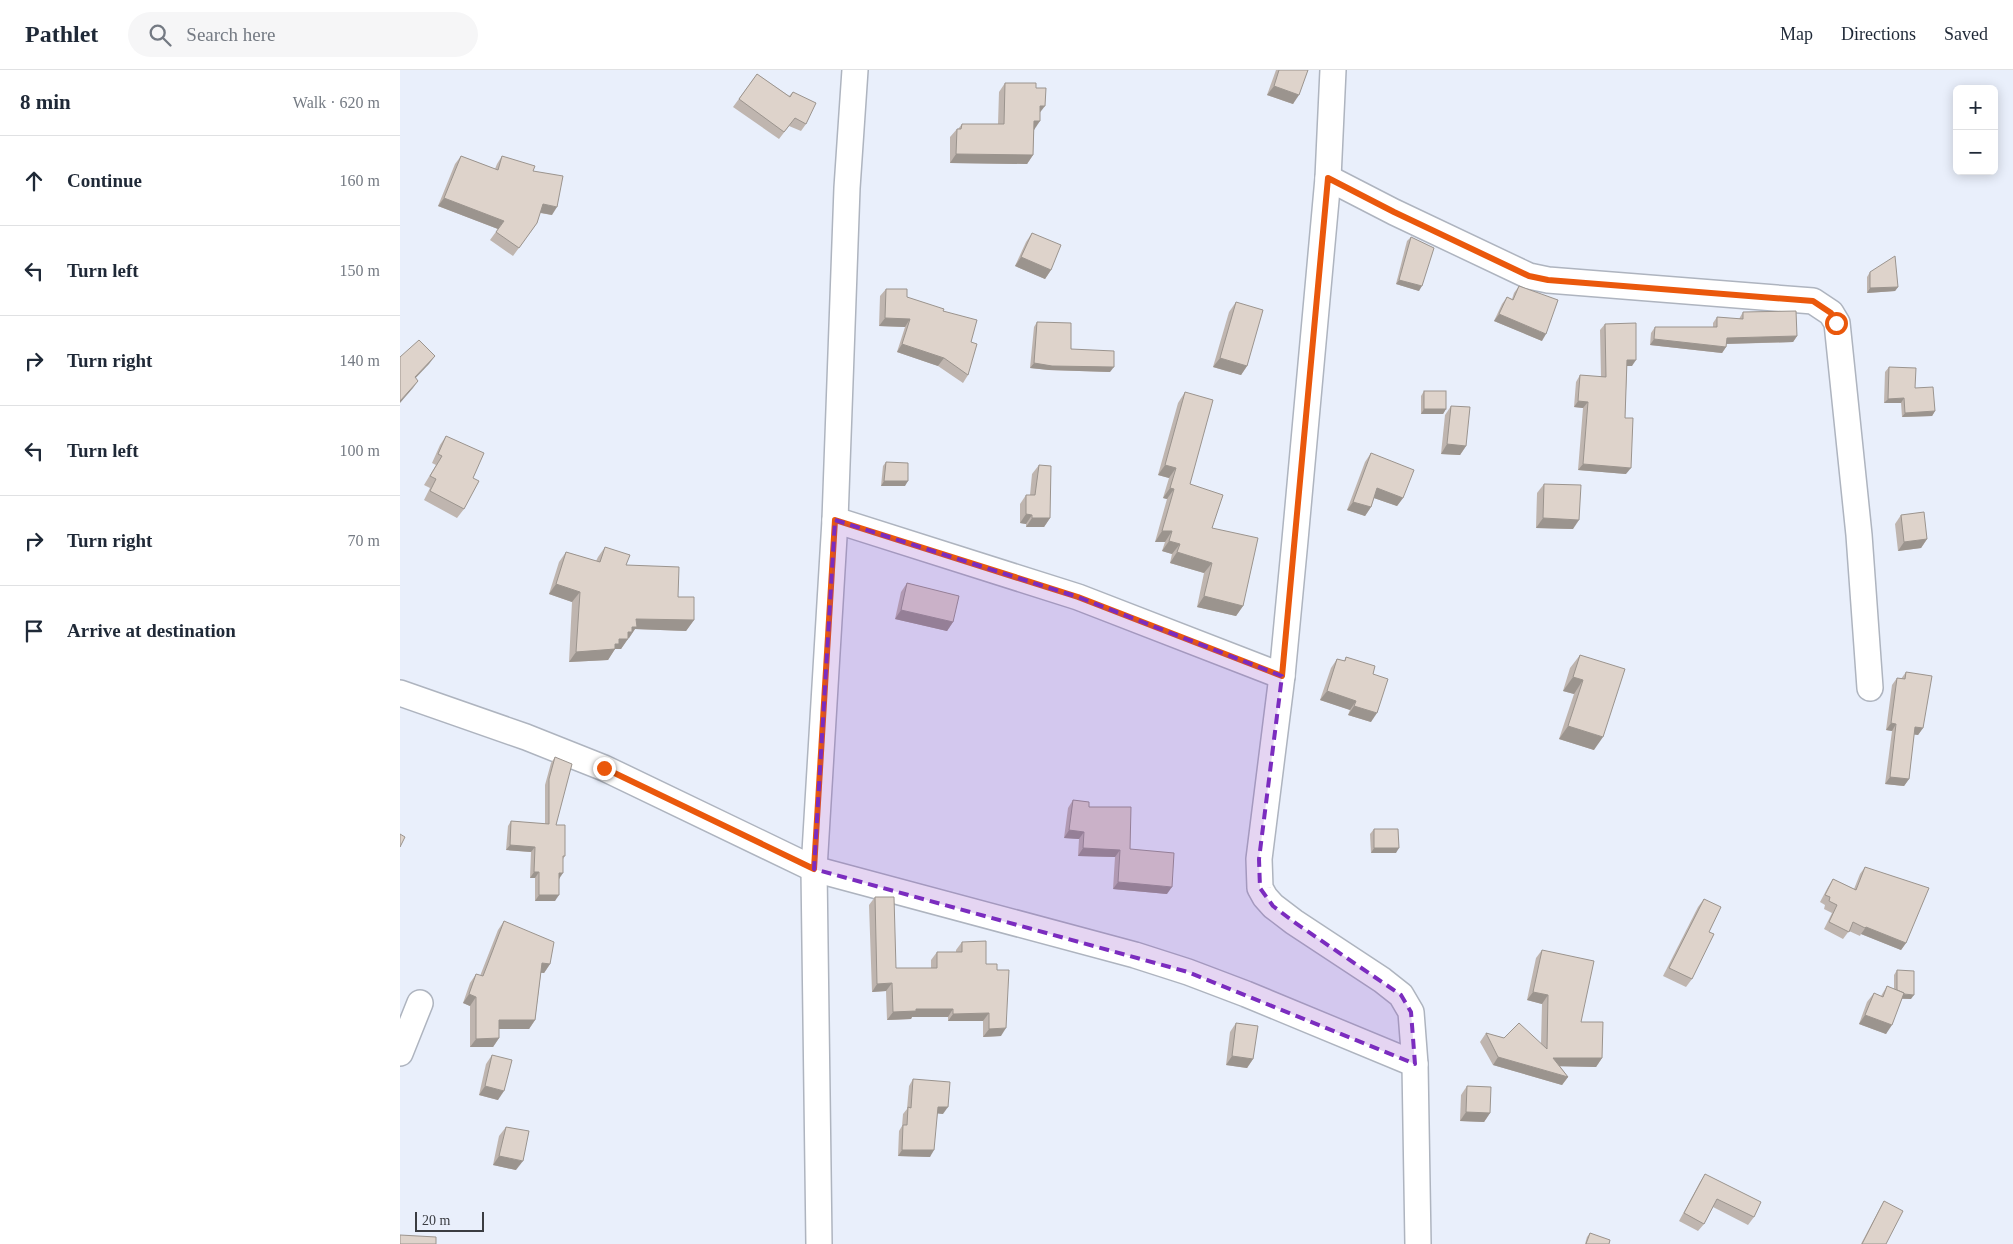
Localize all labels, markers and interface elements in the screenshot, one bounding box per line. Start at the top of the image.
search box [128,12,478,57]
text: Pathlet [25,21,98,47]
icon: search [146,21,174,49]
text: Search here [186,24,275,45]
text: Map [1780,24,1813,44]
text: Directions [1841,24,1916,44]
text: Saved [1944,24,1988,44]
map controls [1953,85,1998,175]
button: + [1953,85,1998,130]
text: 8 min [20,90,71,114]
text: Walk · 620 m [293,94,380,111]
button: − [1953,130,1998,175]
icon: ahead [20,167,48,195]
text: Continue [67,170,142,191]
text: 160 m [340,172,380,189]
icon: left [20,257,48,285]
text: Turn left [67,260,139,281]
text: 150 m [340,262,380,279]
route start [1825,312,1848,335]
icon: right [20,347,48,375]
text: Turn right [67,350,152,371]
text: 140 m [340,352,380,369]
icon: left [20,437,48,465]
text: Turn left [67,440,139,461]
text: 100 m [340,442,380,459]
icon: right [20,527,48,555]
text: Turn right [67,530,152,551]
text: 70 m [348,532,380,549]
icon: arrive [20,617,48,645]
text: Arrive at destination [67,620,236,641]
route end [593,757,616,780]
scale bar [415,1209,484,1232]
text: 20 m [422,1213,450,1228]

